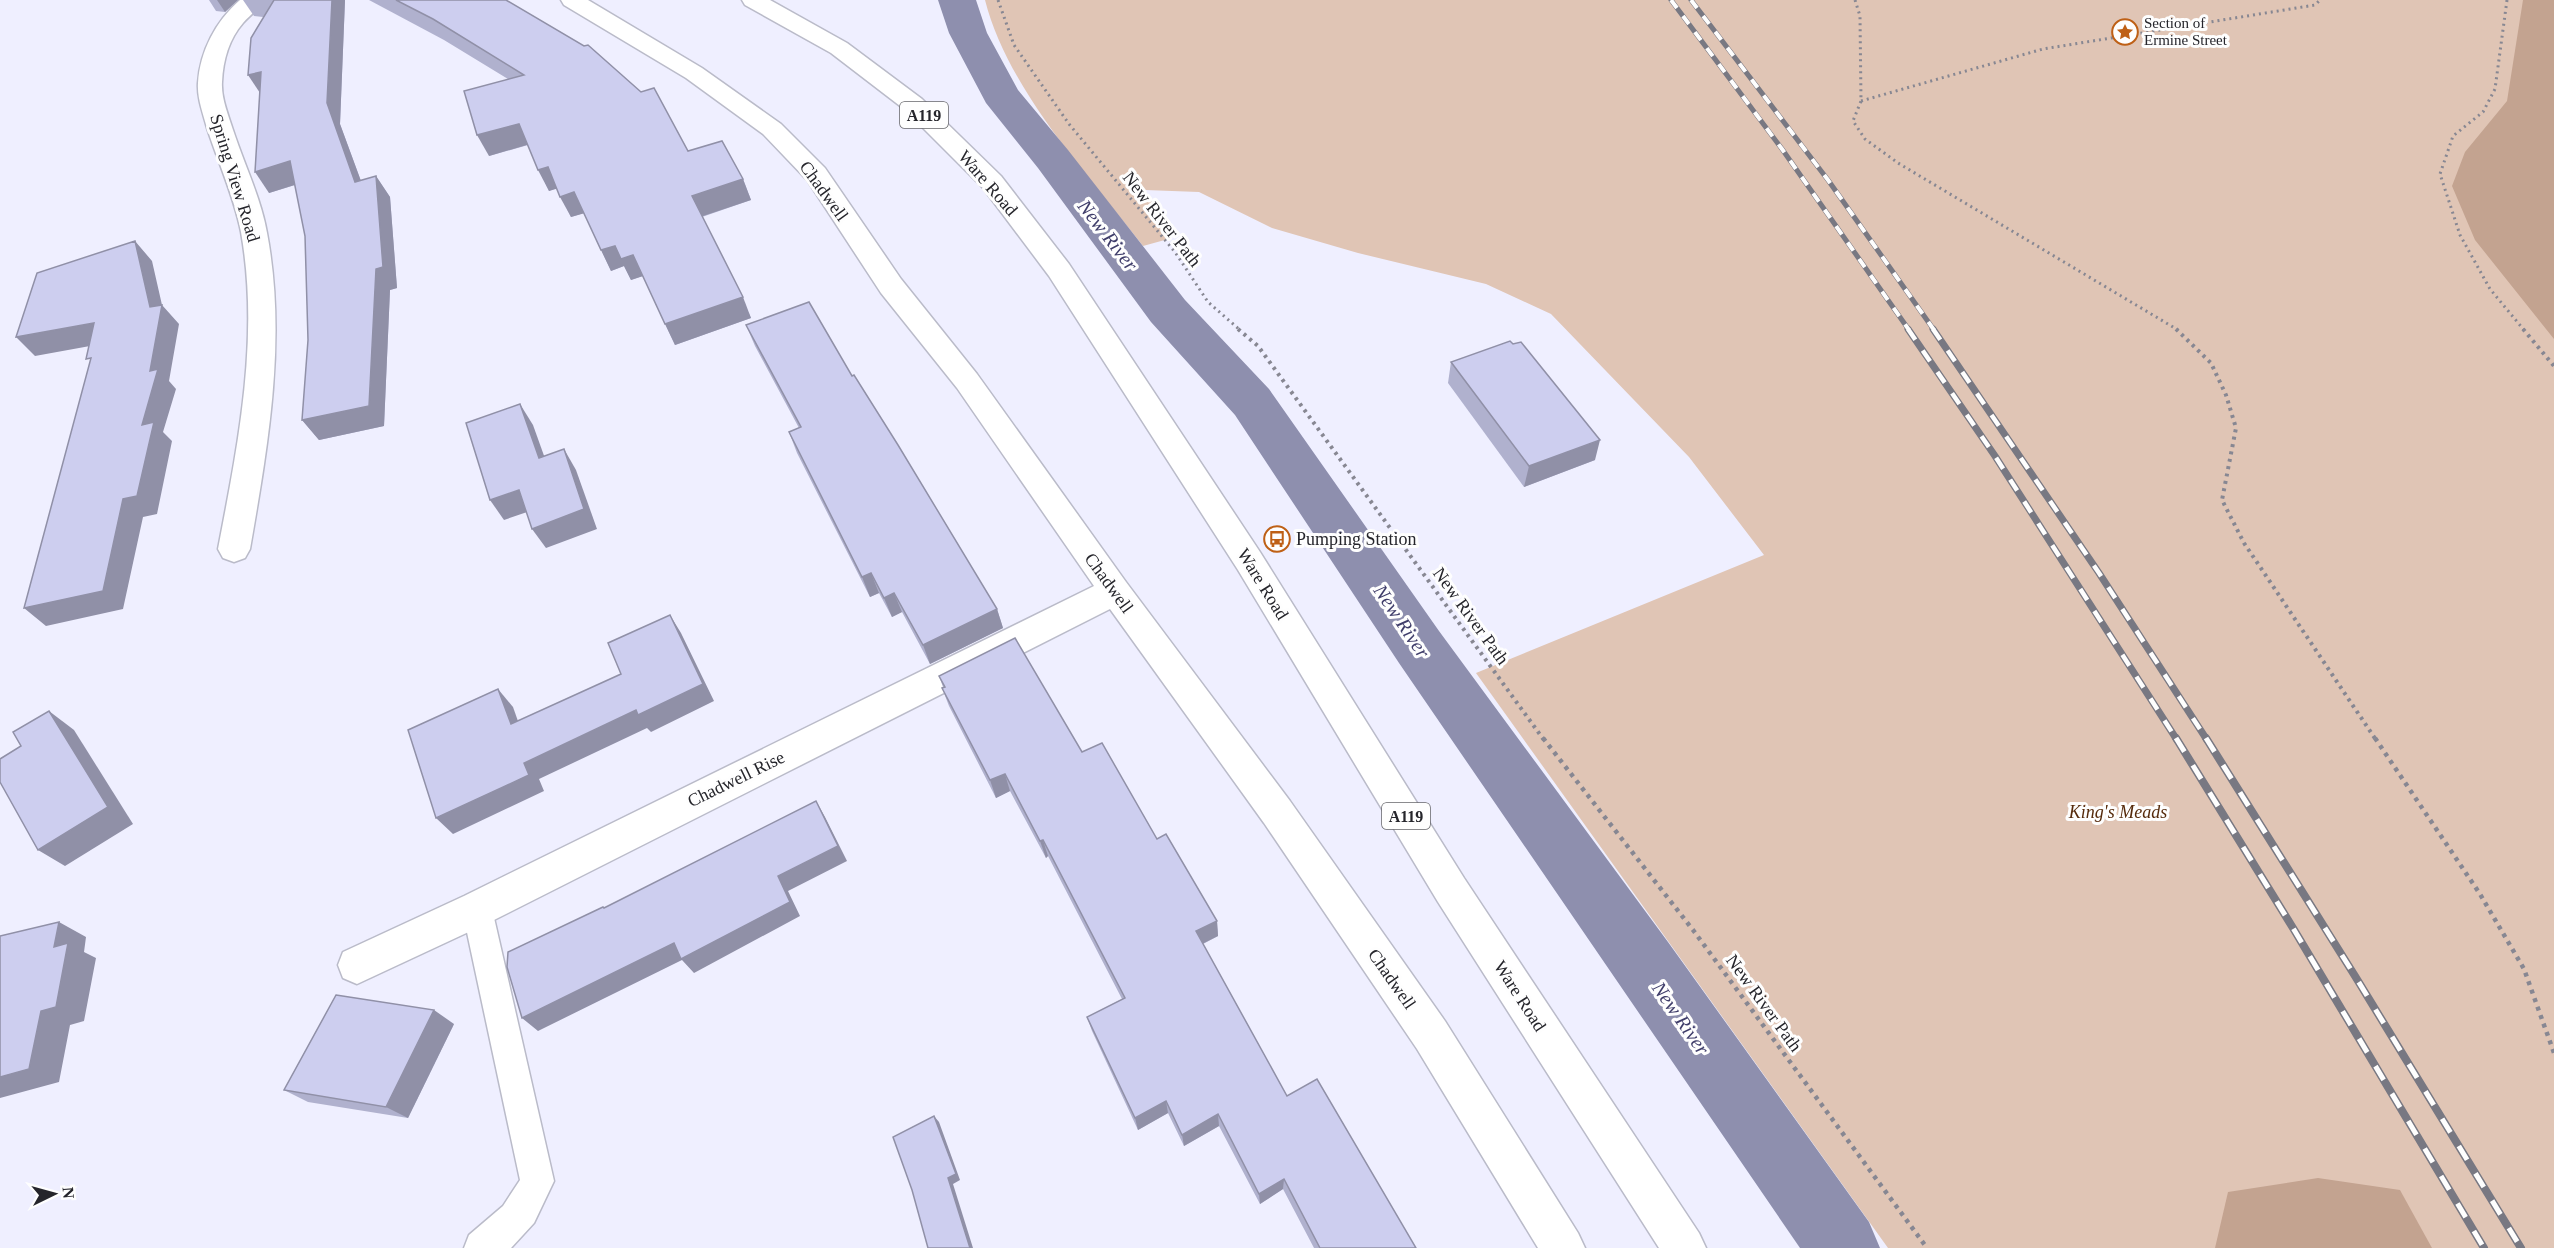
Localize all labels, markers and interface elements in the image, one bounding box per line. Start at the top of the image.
place label: Section of Ermine Street [2144,15,2228,48]
place icon: Section of Ermine Street [2110,17,2140,47]
road number: A119 [900,102,948,128]
street label: Spring View Road [206,112,264,244]
street label: Ware Road [954,146,1022,220]
street label: Chadwell [796,157,852,225]
street label: New River Path [1119,168,1205,270]
water label: New River [1073,194,1143,275]
bus stop icon: Pumping Station [1262,524,1292,554]
place label: Pumping Station [1296,529,1417,549]
street label: Ware Road [1233,545,1293,623]
street label: Chadwell [1081,549,1137,617]
street label: New River Path [1429,564,1513,668]
water label: New River [1369,579,1435,662]
street label: Chadwell Rise [684,747,788,811]
park label: King's Meads [2068,802,2167,822]
road number: A119 [1382,803,1430,829]
street label: Chadwell [1364,945,1420,1013]
street label: New River Path [1722,951,1806,1055]
street label: Ware Road [1490,957,1550,1035]
water label: New River [1647,977,1714,1059]
north arrow [24,1164,84,1224]
text: N [59,1186,77,1200]

